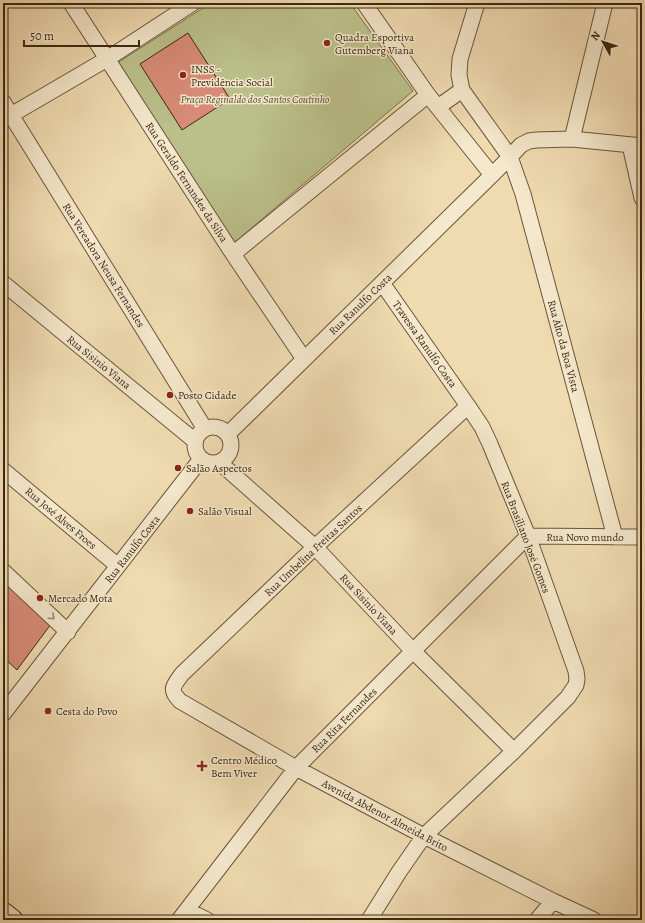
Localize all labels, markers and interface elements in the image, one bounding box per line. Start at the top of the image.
scale bar [24,22,139,48]
north arrow [583,22,623,62]
text: 50 m [30,28,54,44]
text: N [587,28,604,44]
place label: Quadra Esportiva Gutemberg Viana [335,30,415,58]
marker: Quadra Esportiva Gutemberg Viana [322,38,332,48]
place label: INSS - Previdência Social [191,62,273,90]
marker: INSS - Previdência Social [178,70,188,80]
park label: Praça Reginaldo dos Santos Coutinho [180,92,330,107]
street label: Rua Geraldo Fernandes da Silva [142,119,232,246]
street label: Rua Vereadora Neusa Fernandes [59,200,148,330]
street label: Rua Ranulfo Costa [326,270,396,338]
street label: Travessa Ranulfo Costa [389,298,461,392]
street label: Rua Alto da Boa Vista [544,298,583,395]
street label: Rua Sisinio Viana [63,332,135,393]
place label: Posto Cidade [178,388,236,403]
marker: Posto Cidade [165,390,175,400]
place label: Salão Aspectos [186,461,252,476]
marker: Salão Aspectos [173,463,183,473]
street label: Rua Brasiliano José Gomes [497,479,554,595]
street label: Rua José Alves Froes [22,484,100,553]
street label: Rua Umbelina Freitas Santos [261,501,366,600]
place label: Salão Visual [198,504,252,519]
marker: Salão Visual [185,506,195,516]
street label: Rua Ranulfo Costa [101,512,164,586]
street label: Rua Novo mundo [546,530,624,545]
street label: Rua Sisinio Viana [336,571,401,639]
place label: Mercado Mota [48,591,114,606]
marker: Mercado Mota [35,593,45,603]
one-way arrow [47,612,55,620]
street label: Rua Rita Fernandes [308,684,380,756]
place label: Cesta do Povo [56,704,118,719]
marker: Cesta do Povo [43,706,53,716]
place label: Centro Médico Bem Viver [211,753,278,781]
marker: Centro Médico Bem Viver [196,760,208,772]
street label: Avenida Abdenor Almeida Brito [318,775,451,855]

